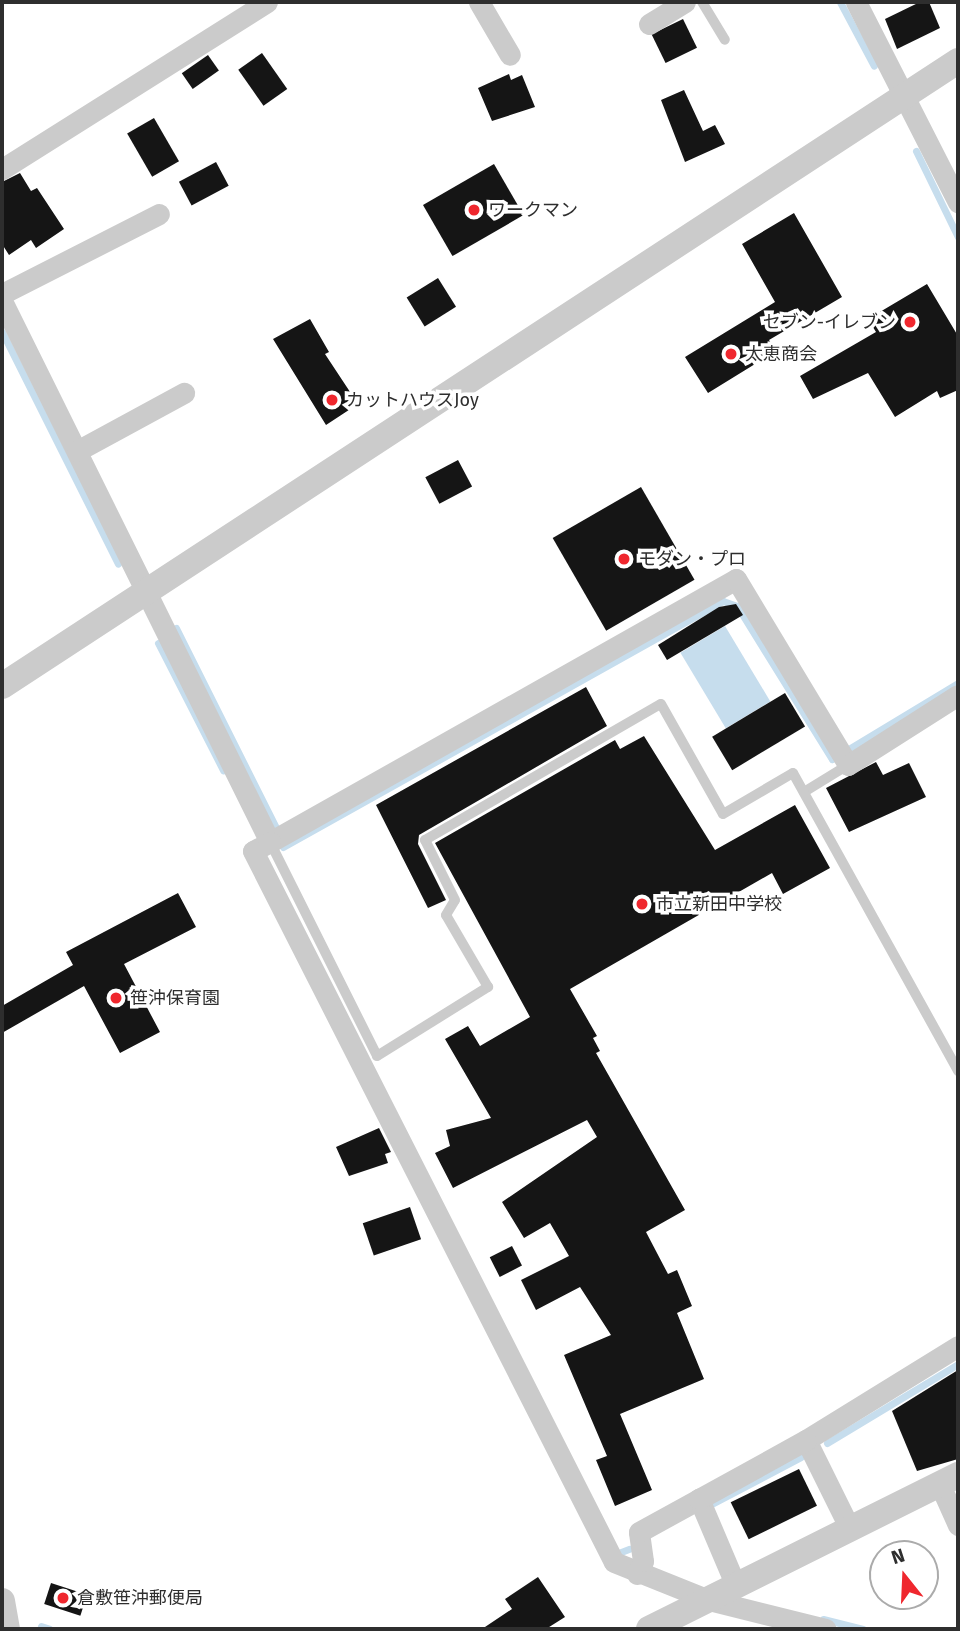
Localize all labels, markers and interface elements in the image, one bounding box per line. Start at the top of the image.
place label: ワークマン [488,199,578,221]
marker: ワークマン [466,202,482,218]
place label: セブン-イレブン [763,311,896,333]
marker: セブン-イレブン [902,314,918,330]
place label: 太恵商会 [745,343,817,365]
marker: 太恵商会 [723,346,739,362]
place label: カットハウスJoy [346,389,479,411]
marker: カットハウスJoy [324,392,340,408]
place label: モダン・プロ [638,548,746,570]
marker: モダン・プロ [616,551,632,567]
place label: 市立新田中学校 [656,893,782,915]
marker: 市立新田中学校 [634,896,650,912]
place label: 笹沖保育園 [130,987,220,1009]
marker: 笹沖保育園 [108,990,124,1006]
north arrow [869,1540,939,1610]
text: N [888,1544,908,1569]
place label: 倉敷笹沖郵便局 [77,1587,203,1609]
marker: 倉敷笹沖郵便局 [55,1590,71,1606]

